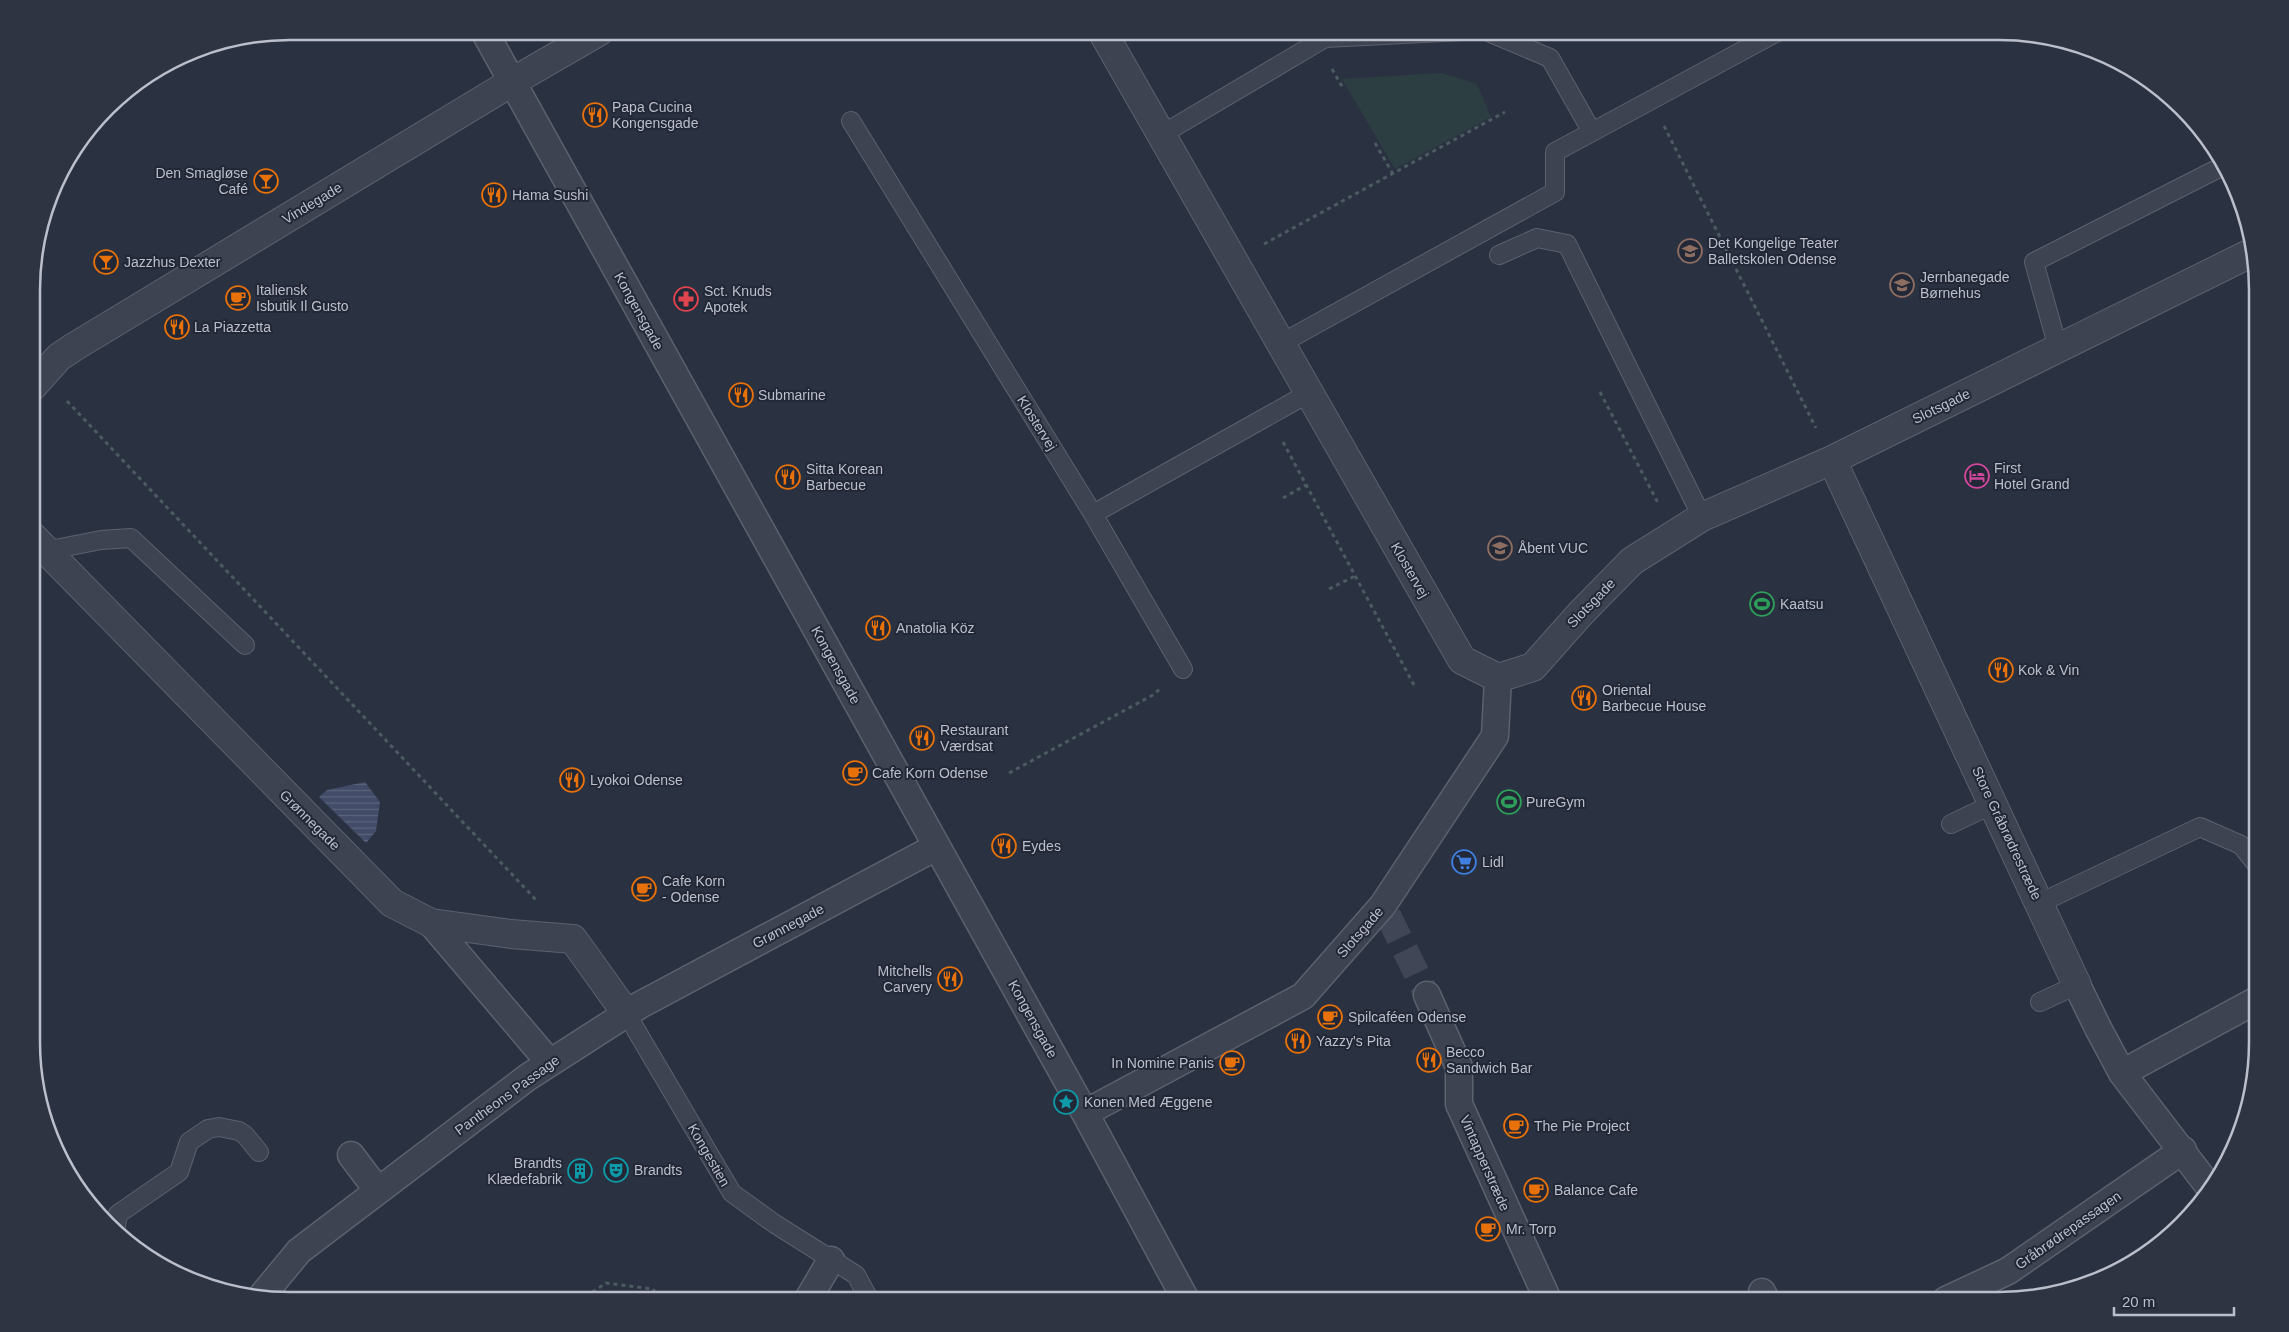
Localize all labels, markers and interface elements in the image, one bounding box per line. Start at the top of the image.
place label: Papa Cucina Kongensgade [612,99,699,131]
restaurant icon: Papa Cucina Kongensgade [582,102,608,128]
place label: Den Smagløse Café [155,165,248,197]
bar icon: Den Smagløse Café [253,168,279,194]
street label: Vindegade [279,179,345,227]
restaurant icon: Hama Sushi [481,182,507,208]
place label: Hama Sushi [512,187,588,203]
place label: Det Kongelige Teater Balletskolen Odense [1708,235,1839,267]
school or university icon: Det Kongelige Teater Balletskolen Odense [1677,238,1703,264]
bar icon: Jazzhus Dexter [93,249,119,275]
place label: Jazzhus Dexter [124,254,221,270]
street label: Kongensgade [611,269,667,353]
place label: Jernbanegade Børnehus [1920,269,2010,301]
school or university icon: Jernbanegade Børnehus [1889,272,1915,298]
place label: Italiensk Isbutik Il Gusto [256,282,349,314]
place label: Sct. Knuds Apotek [704,283,772,315]
cafe icon: Italiensk Isbutik Il Gusto [225,285,251,311]
pharmacy icon: Sct. Knuds Apotek [673,286,699,312]
restaurant icon: La Piazzetta [164,314,190,340]
place label: La Piazzetta [194,319,271,335]
restaurant icon: Submarine [728,382,754,408]
street label: Slotsgade [1910,385,1973,427]
place label: Submarine [758,387,826,403]
street label: Klostervej [1014,393,1060,453]
place label: First Hotel Grand [1994,460,2069,492]
place label: Sitta Korean Barbecue [806,461,883,493]
hotel icon: First Hotel Grand [1964,463,1990,489]
restaurant icon: Sitta Korean Barbecue [775,464,801,490]
school or university icon: Åbent VUC [1487,535,1513,561]
street label: Klostervej [1388,539,1432,601]
place label: Åbent VUC [1518,540,1588,556]
street label: Slotsgade [1564,575,1619,631]
sports icon: Kaatsu [1749,591,1775,617]
place label: Kaatsu [1780,596,1824,612]
restaurant icon: Anatolia Köz [865,615,891,641]
place label: Anatolia Köz [896,620,975,636]
street label: Kongensgade [808,623,864,707]
restaurant icon: Kok & Vin [1988,657,2014,683]
place label: Kok & Vin [2018,662,2079,678]
place label: Oriental Barbecue House [1602,682,1707,714]
restaurant icon: Oriental Barbecue House [1571,685,1597,711]
place label: Restaurant Værdsat [940,722,1009,754]
restaurant icon: Restaurant Værdsat [909,725,935,751]
cafe icon: Cafe Korn Odense [842,760,868,786]
street label: Store Gråbrødrestræde [1969,764,2045,903]
place label: Cafe Korn Odense [872,765,988,781]
restaurant icon: Lyokoi Odense [559,767,585,793]
place label: Lyokoi Odense [590,772,683,788]
street label: Grønnegade [277,787,344,854]
sports icon: PureGym [1496,789,1522,815]
place label: PureGym [1526,794,1585,810]
restaurant icon: Eydes [991,833,1017,859]
place label: Eydes [1022,838,1061,854]
supermarket icon: Lidl [1451,849,1477,875]
place label: Lidl [1482,854,1504,870]
place label: Cafe Korn - Odense [662,873,725,905]
cafe icon: Cafe Korn - Odense [631,876,657,902]
street label: Grønnegade [750,900,827,952]
street label: Slotsgade [1334,903,1387,961]
place label: Mitchells Carvery [878,963,932,995]
restaurant icon: Mitchells Carvery [937,966,963,992]
street label: Kongensgade [1005,977,1061,1061]
cafe icon: Spilcaféen Odense [1317,1004,1343,1030]
place label: Spilcaféen Odense [1348,1009,1467,1025]
restaurant icon: Yazzy's Pita [1285,1028,1311,1054]
place label: Yazzy's Pita [1316,1033,1391,1049]
place label: Becco Sandwich Bar [1446,1044,1533,1076]
restaurant icon: Becco Sandwich Bar [1416,1047,1442,1073]
cafe icon: In Nomine Panis [1219,1050,1245,1076]
street label: Pantheons Passage [452,1052,563,1138]
place label: In Nomine Panis [1111,1055,1214,1071]
place icon: Konen Med Æggene [1053,1089,1079,1115]
place label: Konen Med Æggene [1084,1094,1213,1110]
street label: Vintapperstræde [1457,1113,1513,1214]
cafe icon: The Pie Project [1503,1113,1529,1139]
place label: The Pie Project [1534,1118,1630,1134]
street label: Kongestien [685,1121,733,1189]
place label: Brandts Klædefabrik [487,1155,563,1187]
theatre icon: Brandts [603,1157,629,1183]
building icon: Brandts Klædefabrik [567,1158,593,1184]
place label: Brandts [634,1162,682,1178]
cafe icon: Balance Cafe [1523,1177,1549,1203]
place label: Balance Cafe [1554,1182,1638,1198]
street label: Gråbrødrepassagen [2012,1188,2124,1272]
cafe icon: Mr. Torp [1475,1216,1501,1242]
place label: Mr. Torp [1506,1221,1557,1237]
scale bar [2114,1284,2234,1316]
text: 20 m [2122,1293,2155,1310]

